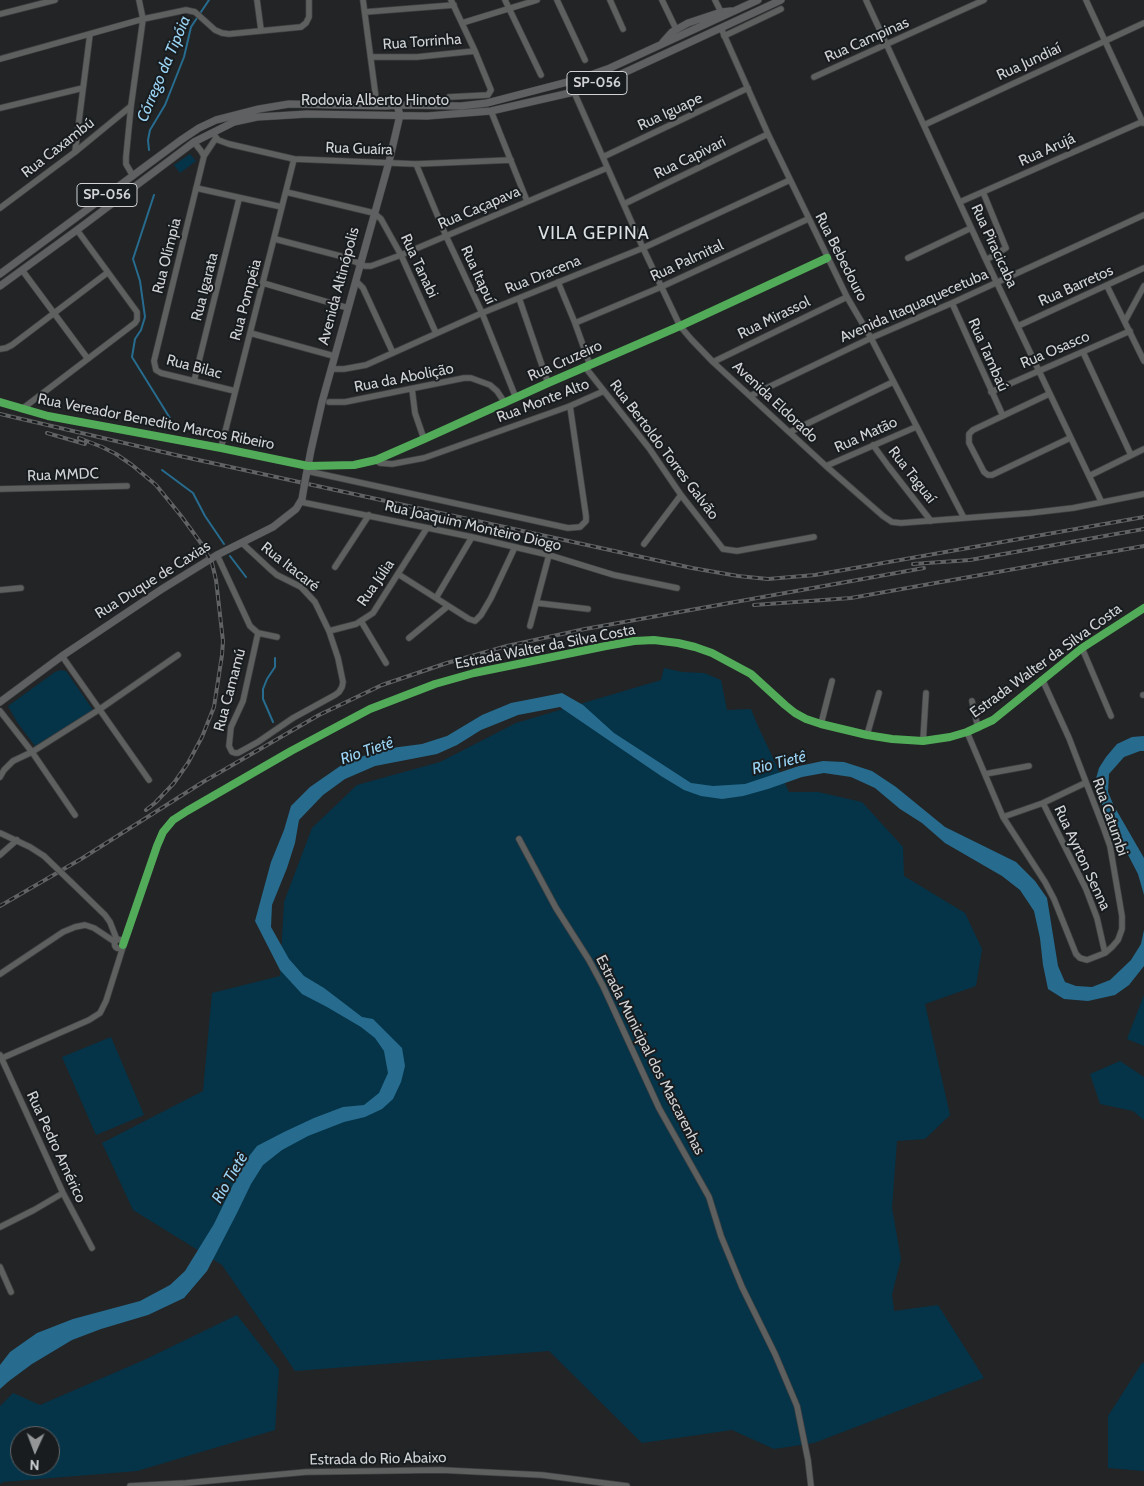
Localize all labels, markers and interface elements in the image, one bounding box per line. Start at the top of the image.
water label: Córrego da Tipóia [133,13,195,125]
street label: Rua Campinas [822,13,912,67]
street label: Rua Torrinha [382,30,462,54]
street label: Rua Jundiaí [994,39,1064,85]
road number: SP-056 [567,72,627,95]
street label: Rua Iguape [635,89,705,135]
street label: Rodovia Alberto Hinoto [301,92,449,110]
street label: Rua Caxambú [18,114,98,182]
street label: Rua Arujá [1016,130,1078,170]
street label: Rua Capivari [651,133,729,183]
street label: Rua Guaíra [325,139,393,159]
street label: Rua Caçapava [435,183,523,233]
road number: SP-056 [77,184,137,206]
street label: Rua Piracicaba [967,201,1021,291]
street label: Rua Bebedouro [811,210,871,304]
street label: Rua Olímpia [149,216,185,296]
district label: VILA GEPINA [537,223,651,245]
street label: Avenida Altinópolis [315,225,363,347]
street label: Rua Tanabi [396,231,442,301]
street label: Rua Palmital [648,236,726,286]
street label: Rua Itapuí [457,243,499,307]
street label: Rua Igarata [188,251,222,323]
street label: Rua Dracena [503,252,583,298]
street label: Rua Pompéia [227,257,265,343]
street label: Rua Barretos [1036,262,1116,310]
street label: Avenida Itaquaquecetuba [837,265,991,347]
street label: Rua Mirassol [735,293,813,343]
street label: Rua Tambaú [964,316,1012,394]
street label: Rua Osasco [1018,327,1092,373]
street label: Rua Cruzeiro [525,337,605,385]
street label: Rua Bilac [164,351,224,383]
street label: Avenida Eldorado [728,358,822,446]
street label: Rua da Abolição [353,360,455,396]
street label: Rua Monte Alto [494,375,592,427]
street label: Rua Bertoldo Torres Galvão [606,377,722,523]
street label: Rua Vereador Benedito Marcos Ribeiro [36,390,276,454]
street label: Rua Matão [832,413,900,457]
street label: Rua Taguaí [884,443,940,507]
street label: Rua MMDC [27,465,99,485]
street label: Rua Joaquim Monteiro Diogo [383,497,563,555]
street label: Rua Duque de Caxias [92,537,214,623]
street label: Rua Itacaré [257,539,323,595]
street label: Rua Júlia [354,556,398,610]
street label: Estrada Walter da Silva Costa [967,600,1125,722]
street label: Estrada Walter da Silva Costa [453,621,637,673]
street label: Rua Camamú [210,647,250,733]
water label: Rio Tietê [338,733,396,769]
water label: Rio Tietê [750,747,808,779]
street label: Rua Catumbi [1088,776,1132,858]
street label: Rua Ayrton Senna [1050,803,1114,913]
street label: Estrada Municipal dos Mascarenhas [592,952,708,1158]
street label: Rua Pedro Américo [22,1088,90,1206]
water label: Rio Tietê [208,1149,252,1207]
north arrow [10,1426,60,1476]
street label: Estrada do Rio Abaixo [309,1449,447,1469]
text: N [29,1456,40,1474]

